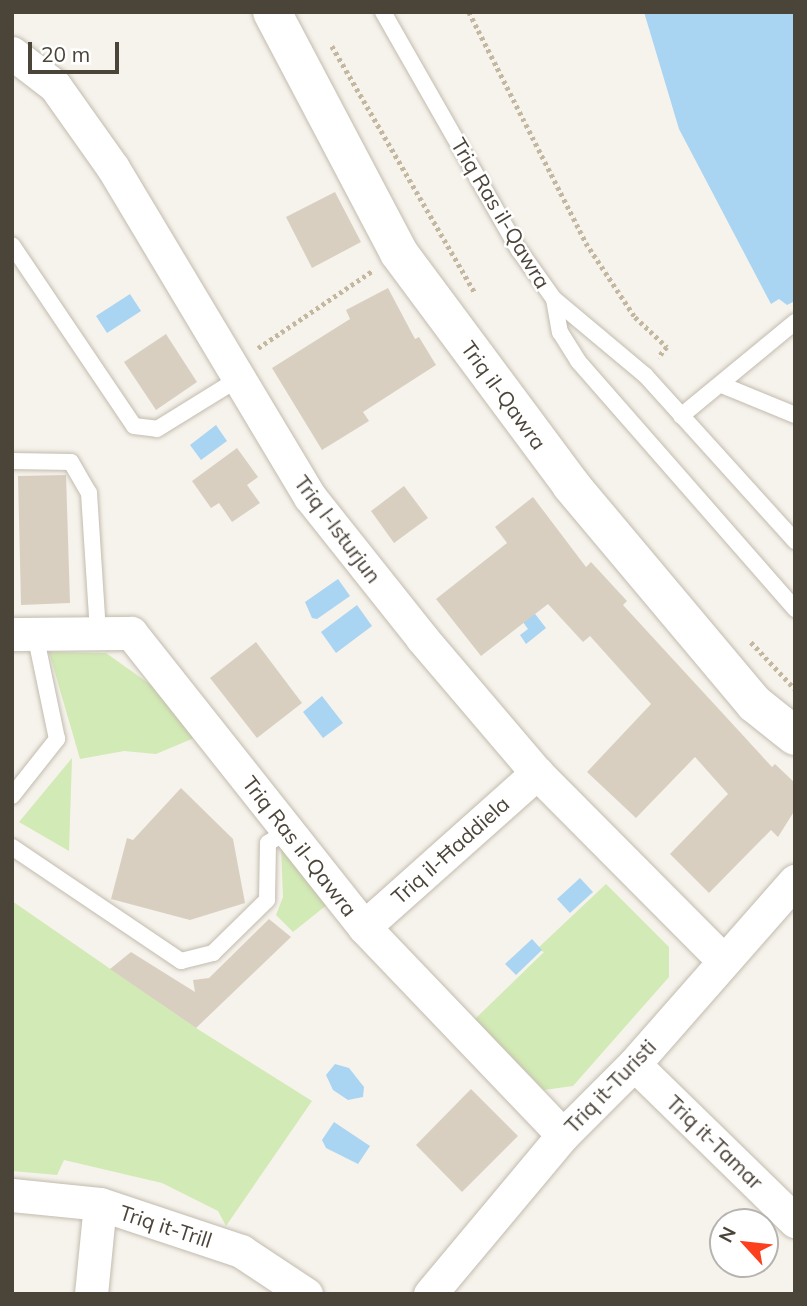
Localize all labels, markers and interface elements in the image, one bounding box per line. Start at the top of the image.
scale bar [32,28,122,72]
text: 20 m [41,41,90,67]
street label: Triq Ras il-Qawra [446,133,556,293]
street label: Triq il-Qawra [456,336,552,454]
street label: Triq l-Isturjun [289,470,387,588]
street label: Triq Ras il-Qawra [237,771,363,921]
street label: Triq il-Ħaddiela [386,791,514,909]
street label: Triq it-Turisti [559,1034,661,1138]
street label: Triq it-Tamar [662,1090,768,1194]
street label: Triq it-Trill [117,1199,215,1253]
north arrow [709,1208,779,1278]
text: N [713,1223,741,1246]

